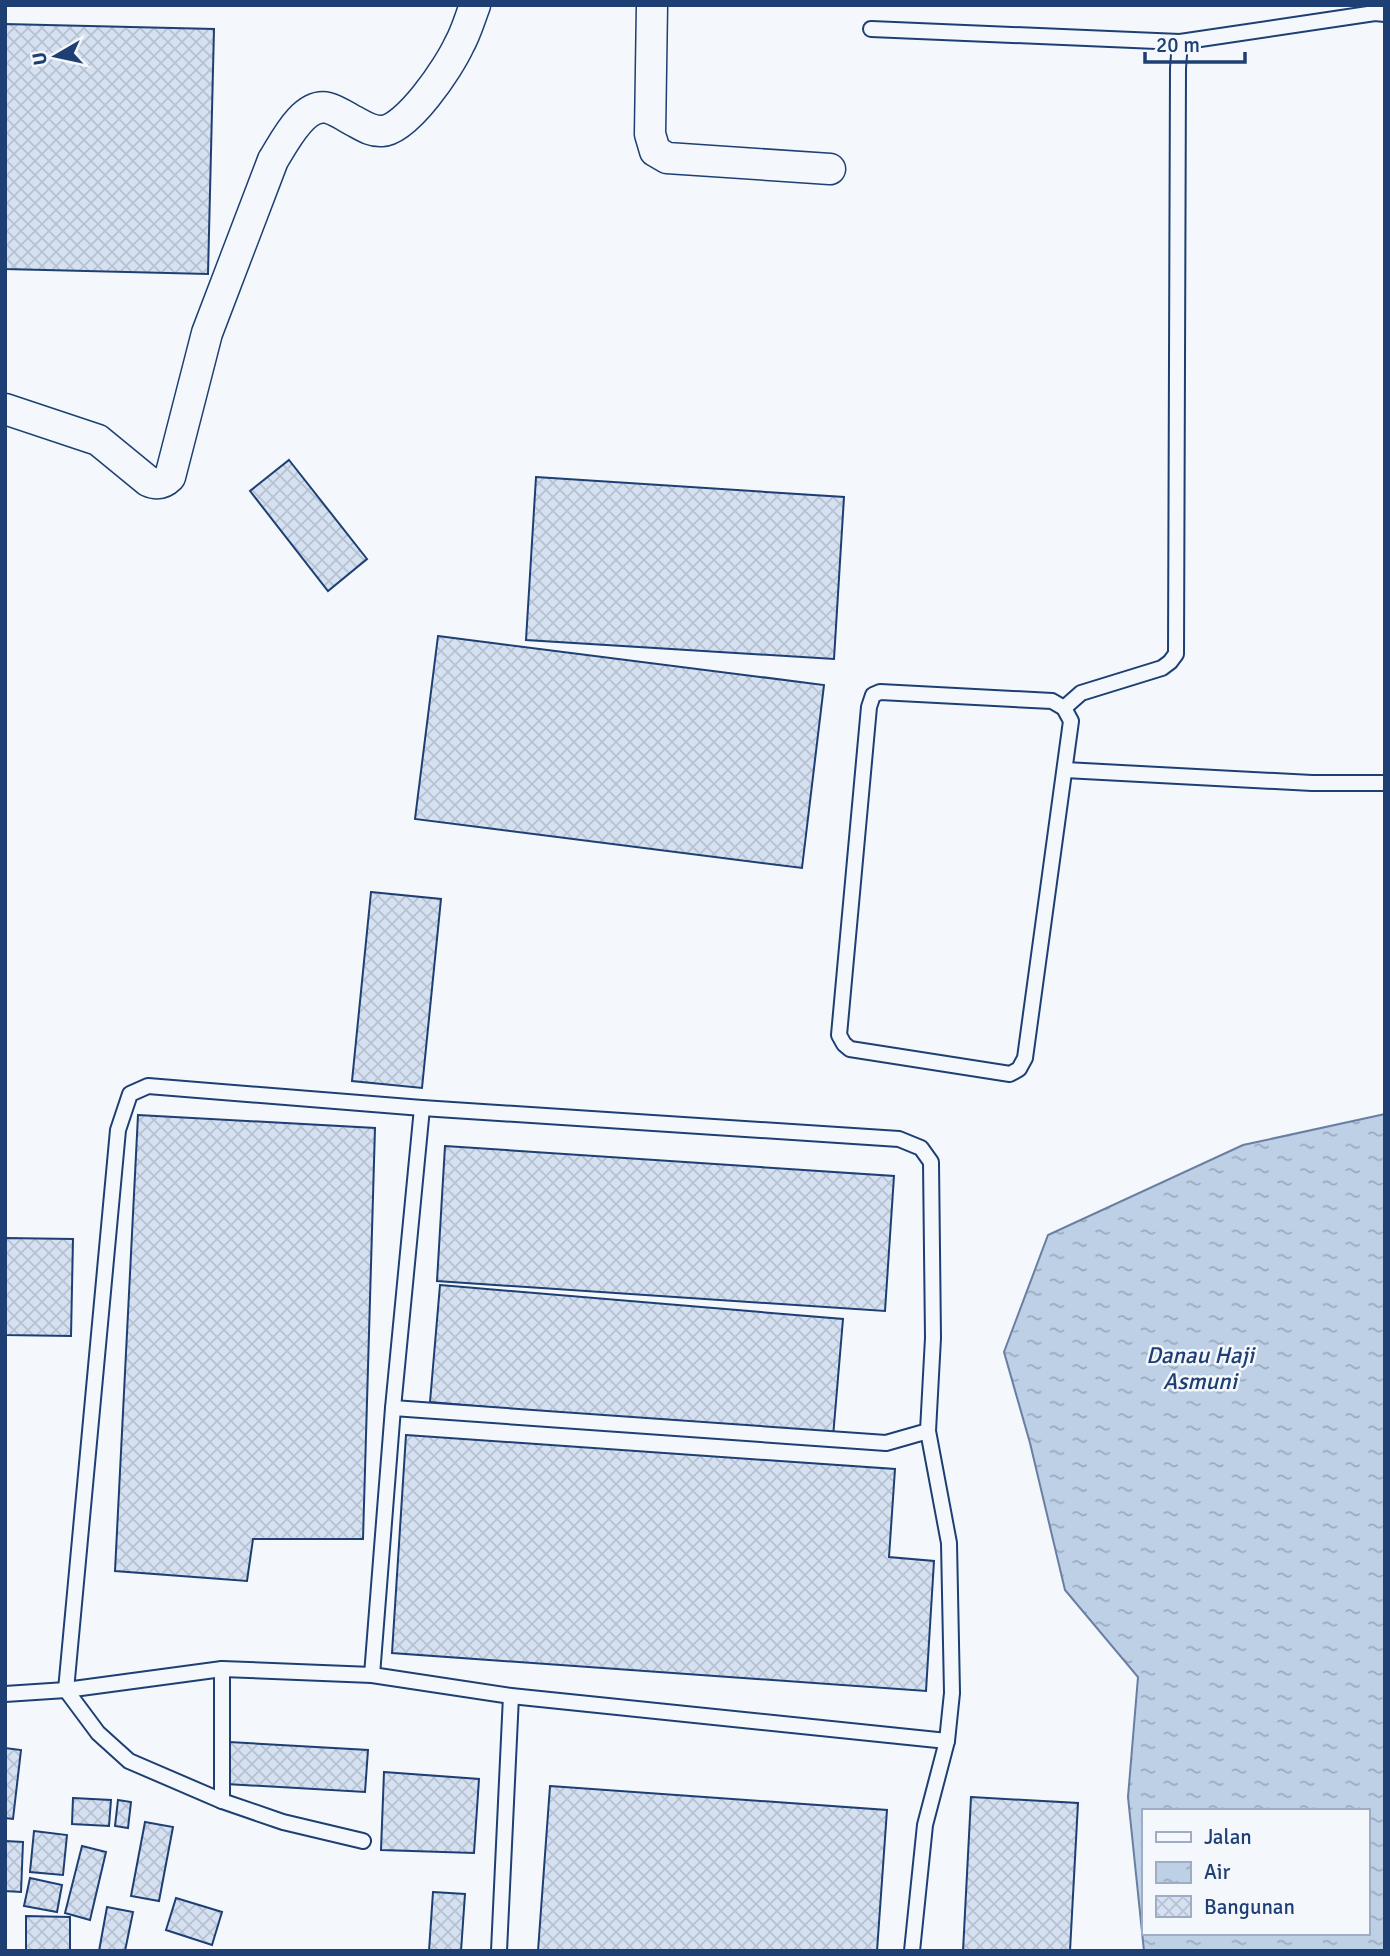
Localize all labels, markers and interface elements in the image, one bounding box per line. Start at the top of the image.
north arrow [21,21,91,91]
scale bar [1145,21,1245,65]
text: 20 m [1156,32,1200,58]
text: U [27,50,53,67]
water label: Danau Haji Asmuni [1146,1341,1257,1396]
legend [1142,1809,1369,1935]
text: Jalan [1204,1824,1252,1850]
text: Air [1204,1859,1231,1885]
text: Bangunan [1204,1894,1295,1920]

